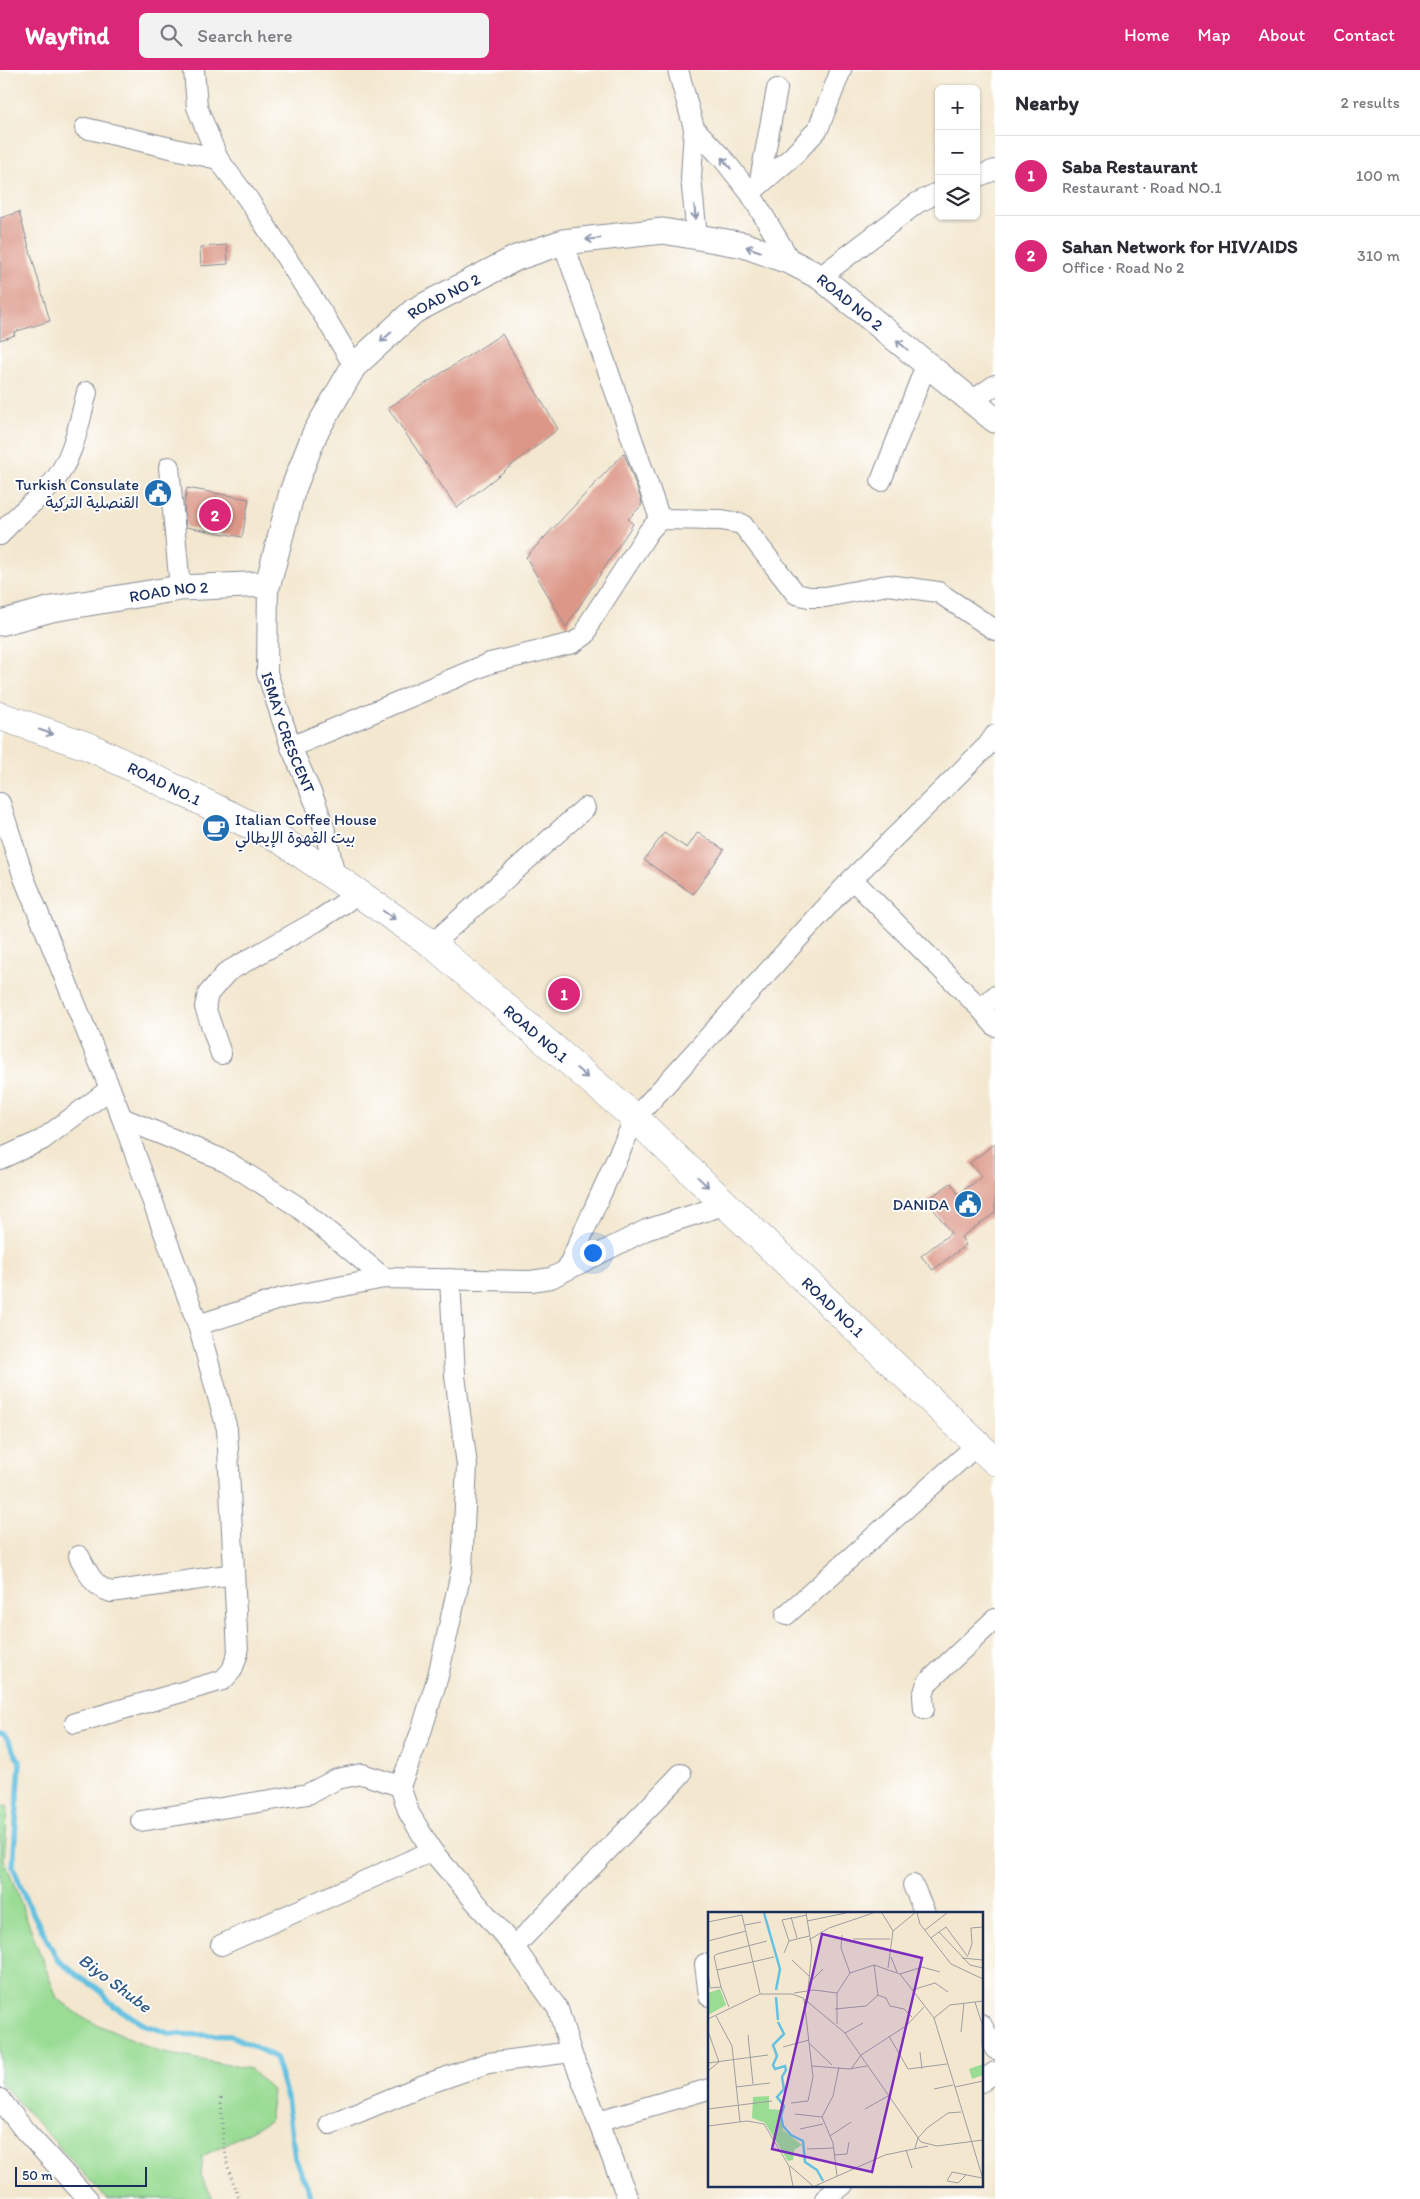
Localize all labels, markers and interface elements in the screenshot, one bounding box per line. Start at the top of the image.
search box [139,13,489,58]
text: Wayfind [25,21,109,50]
icon: search [157,21,185,49]
text: Search here [197,24,293,47]
text: Home [1124,24,1170,46]
text: Map [1198,24,1231,46]
text: About [1259,24,1305,46]
text: Contact [1333,24,1395,46]
map controls [935,85,980,220]
button: + [935,85,980,130]
text: Nearby [1015,90,1079,115]
text: 2 results [1340,93,1400,112]
button: − [935,130,980,175]
text: Saba Restaurant [1062,155,1198,178]
one-way arrow [720,156,731,169]
text: 1 [1027,166,1035,185]
text: 100 m [1356,166,1400,185]
button: layers [935,175,980,220]
text: Restaurant · Road NO.1 [1062,178,1222,197]
one-way arrow [690,203,699,219]
one-way arrow [585,234,601,243]
text: Sahan Network for HIV/AIDS [1062,235,1298,258]
one-way arrow [745,243,761,253]
text: 2 [1027,246,1035,265]
text: 310 m [1357,246,1400,265]
text: Office · Road No 2 [1062,258,1185,277]
street label: ROAD NO 2 [403,269,484,323]
street label: ROAD NO 2 [813,269,887,335]
one-way arrow [380,331,393,343]
one-way arrow [896,340,909,351]
place label: Turkish Consulate القنصلية التركية [15,475,139,512]
public building icon: Turkish Consulate القنصلية التركية [143,478,173,508]
pin: 2 [199,496,231,534]
street label: ROAD NO 2 [128,578,209,606]
street label: ISMAY CRESCENT [257,669,319,796]
one-way arrow [38,728,53,737]
street label: ROAD NO.1 [125,758,204,810]
place label: Italian Coffee House بيت القهوة الإيطالي [235,810,377,852]
cafe icon: Italian Coffee House بيت القهوة الإيطالي [201,813,231,843]
one-way arrow [382,910,396,920]
pin: 1 [548,975,580,1013]
street label: ROAD NO.1 [500,1001,572,1067]
one-way arrow [575,1067,588,1078]
one-way arrow [696,1176,709,1188]
public building icon: DANIDA [953,1189,983,1219]
place label: DANIDA [893,1195,949,1214]
your location [580,1240,606,1266]
street label: ROAD NO.1 [798,1273,868,1342]
inset map [708,1912,982,2186]
water label: Biyo Shube [74,1949,157,2018]
scale bar [15,2164,148,2187]
text: 50 m [22,2167,53,2184]

